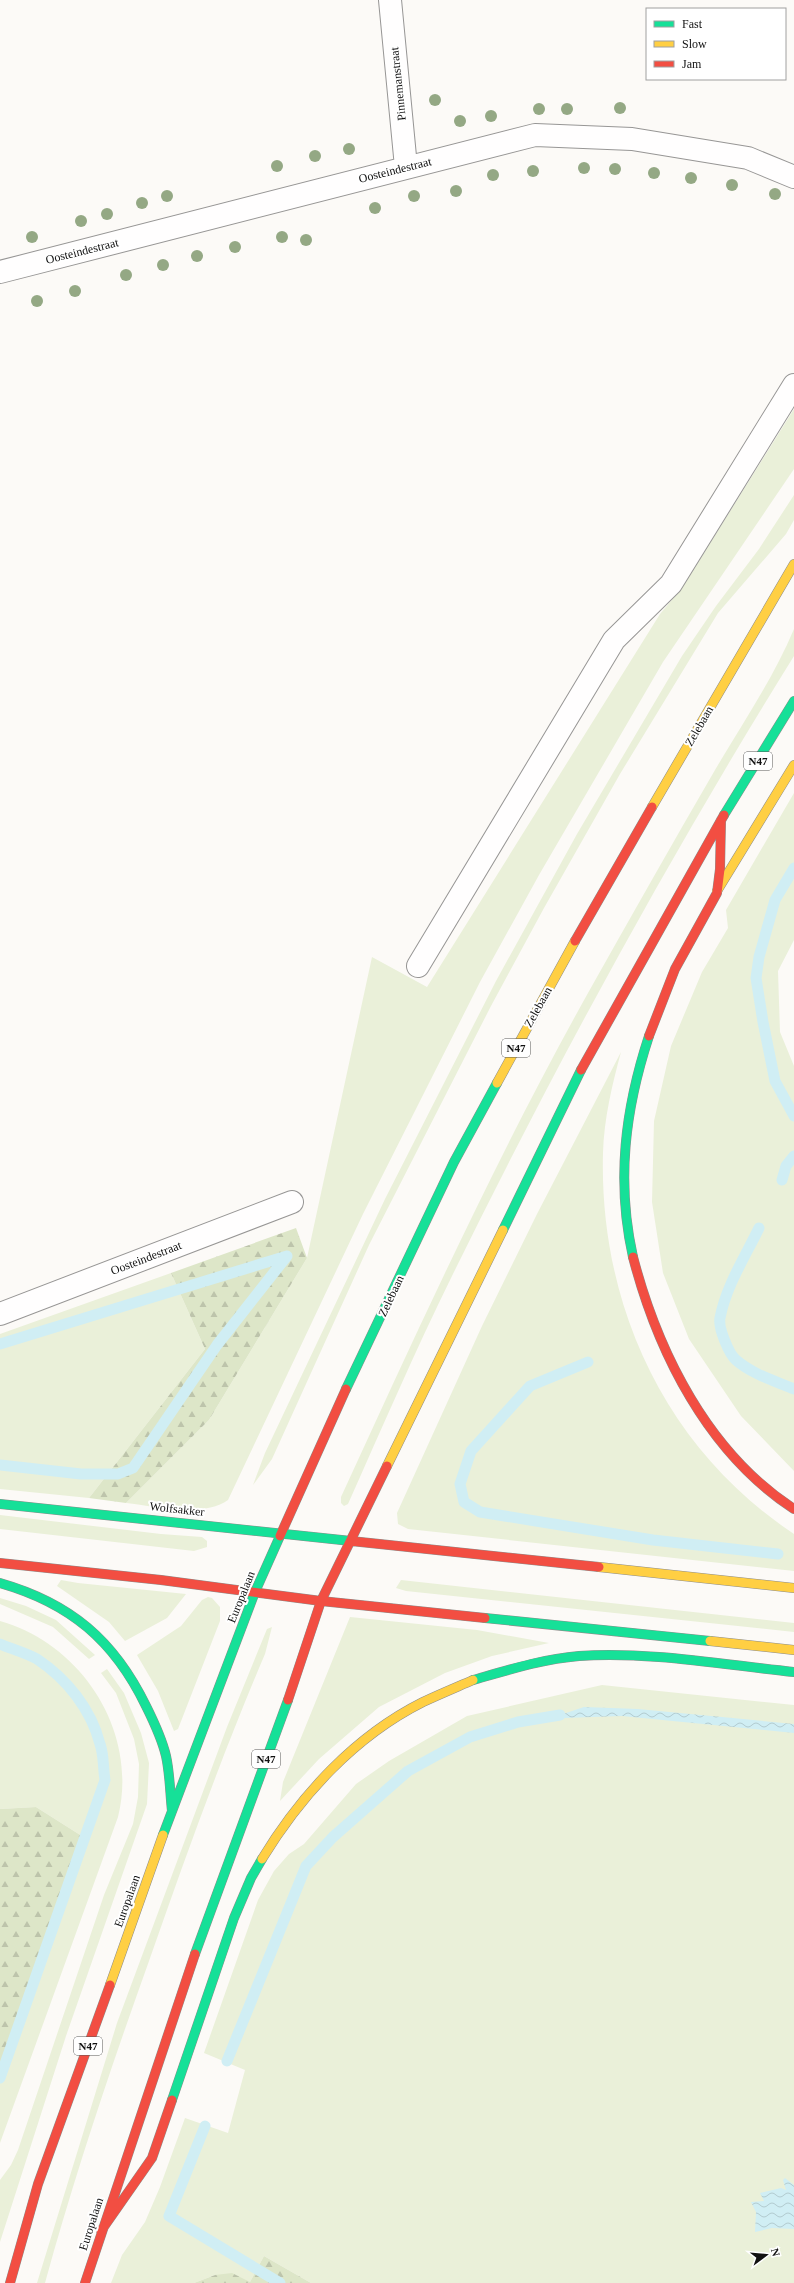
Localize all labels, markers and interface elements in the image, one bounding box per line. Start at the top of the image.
legend [646,8,786,80]
text: Fast [682,17,703,31]
text: Slow [682,37,707,51]
street label: Pinnemanstraat [387,46,409,122]
text: Jam [682,57,702,71]
street label: Oosteindestraat [357,154,434,186]
street label: Oosteindestraat [44,235,121,267]
street label: Zelebaan [682,703,716,749]
road number: N47 [744,752,772,770]
street label: Zelebaan [521,984,555,1030]
road number: N47 [502,1039,530,1057]
street label: Oosteindestraat [109,1238,184,1278]
street label: Zelebaan [375,1273,407,1319]
street label: Wolfsakker [149,1499,205,1519]
street label: Europalaan [224,1569,258,1625]
road number: N47 [252,1750,280,1768]
street label: Europalaan [111,1873,143,1929]
road number: N47 [74,2037,102,2055]
street label: Europalaan [76,2196,106,2252]
north arrow [746,2235,786,2275]
text: N [769,2247,782,2258]

